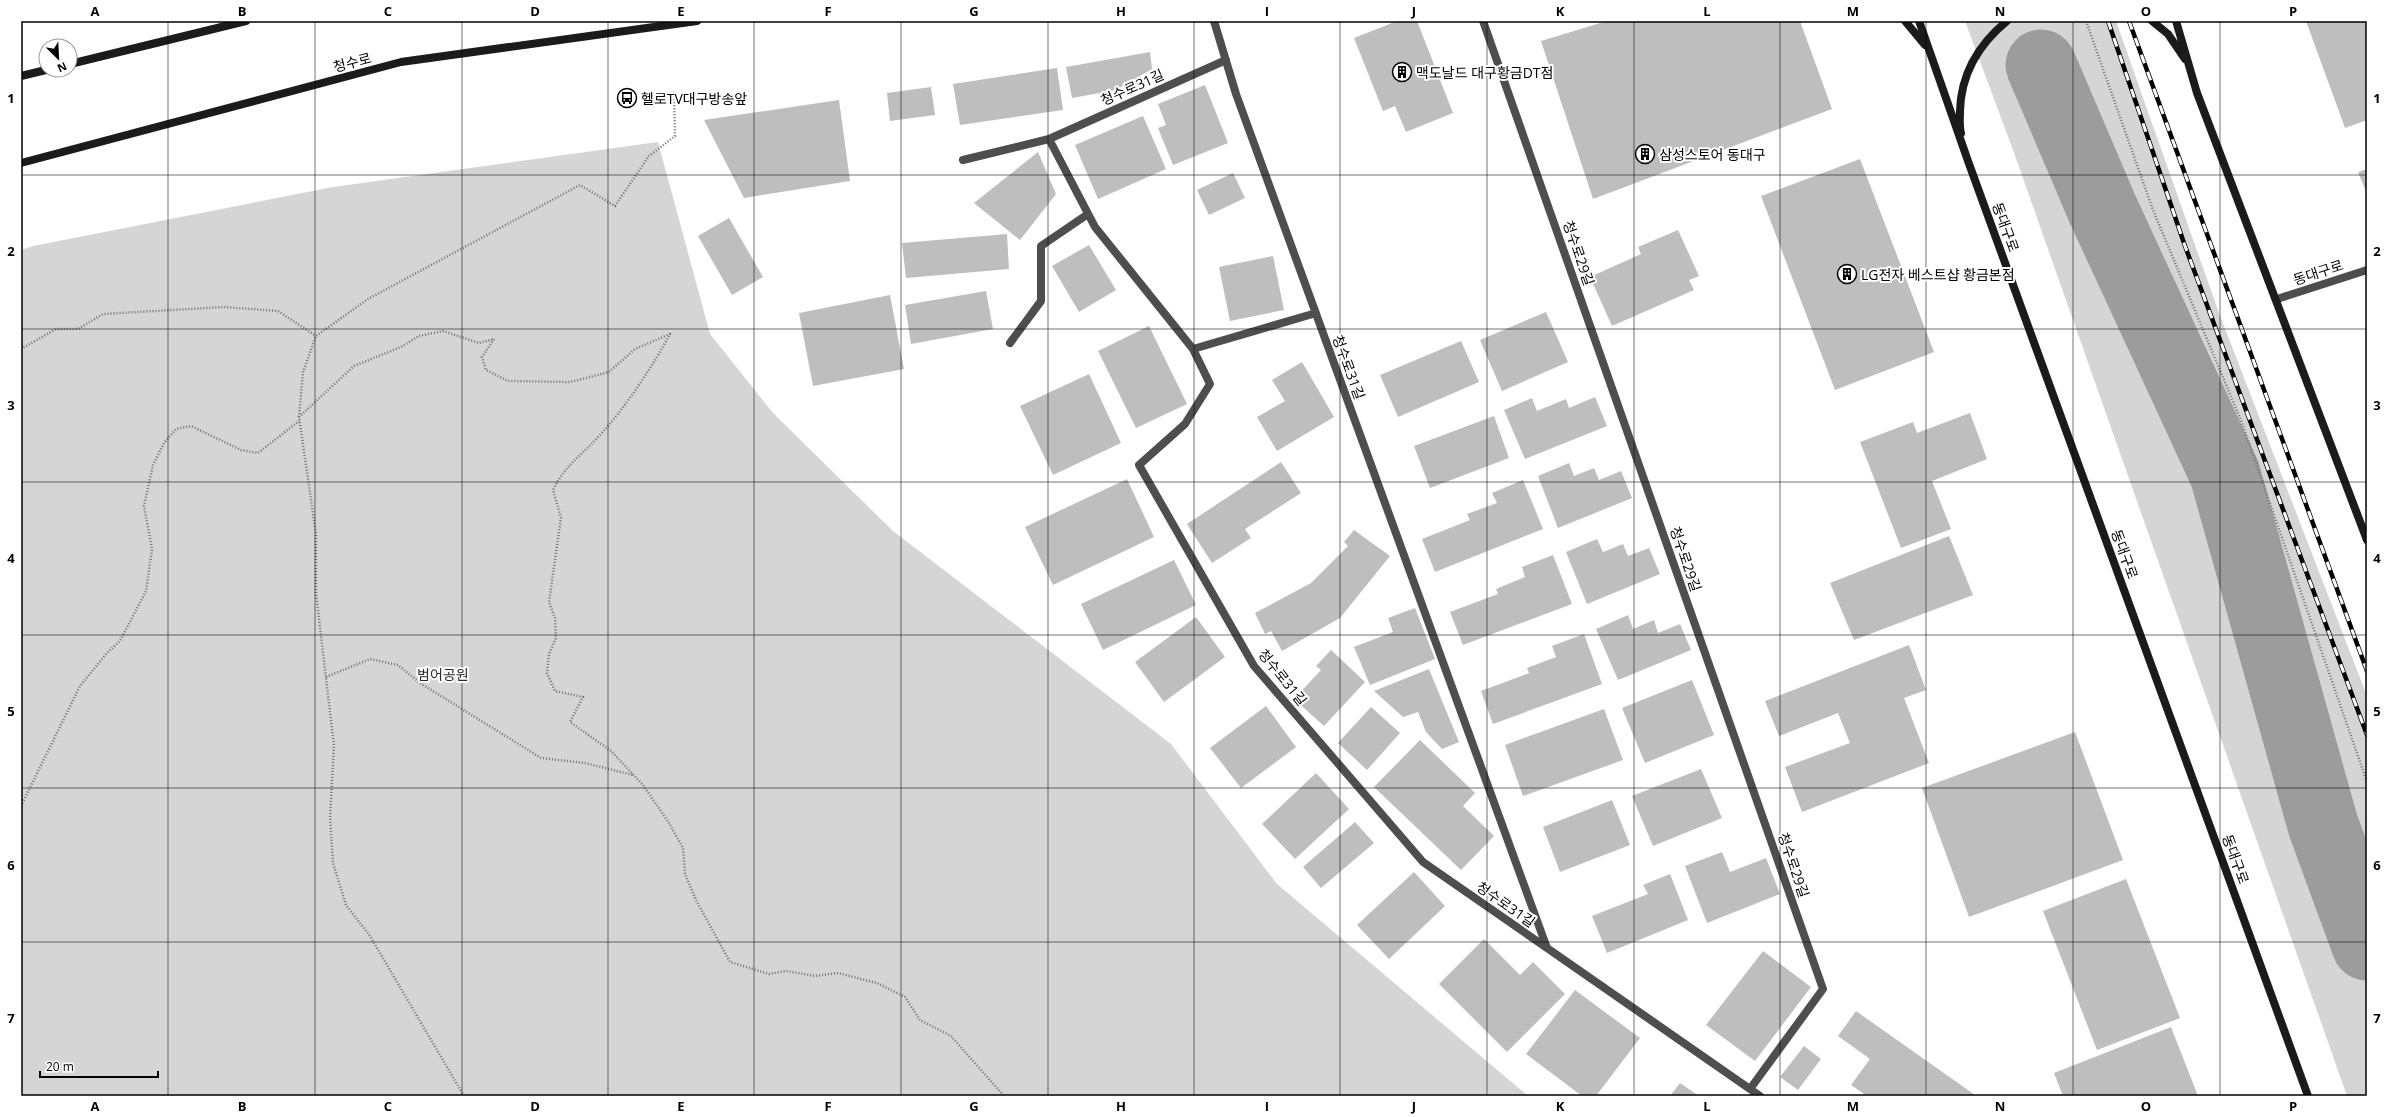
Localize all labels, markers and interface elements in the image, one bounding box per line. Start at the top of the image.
text: A [91,2,100,20]
text: B [238,2,247,20]
text: C [384,2,392,20]
text: D [530,2,540,20]
text: E [677,2,685,20]
text: F [824,2,832,20]
text: G [969,2,979,20]
text: H [1116,2,1126,20]
text: I [1265,2,1269,20]
text: J [1411,2,1416,20]
text: K [1556,2,1565,20]
text: L [1703,2,1711,20]
text: M [1847,2,1859,20]
text: N [1995,2,2005,20]
text: O [2141,2,2151,20]
text: P [2289,2,2297,20]
north arrow [38,38,78,78]
street label: 청수로 [331,48,373,76]
text: N [55,59,69,76]
building icon: 맥도날드 대구황금DT점 [1391,61,1413,83]
place label: 맥도날드 대구황금DT점 [1416,63,1553,82]
street label: 청수로31길 [1097,65,1167,109]
bus stop icon: 헬로TV대구방송앞 [616,87,638,109]
text: 1 [7,89,15,107]
place label: 헬로TV대구방송앞 [641,89,747,108]
text: 1 [2373,89,2381,107]
building icon: 삼성스토어 동대구 [1634,143,1656,165]
place label: 삼성스토어 동대구 [1659,145,1766,164]
street label: 동대구로 [1988,200,2024,255]
street label: 청수로29길 [1559,218,1599,288]
text: 2 [7,242,15,260]
text: 2 [2373,242,2381,260]
street label: 동대구로 [2291,255,2346,289]
building icon: LG전자 베스트샵 황금본점 [1836,263,1858,285]
place label: LG전자 베스트샵 황금본점 [1861,265,2015,284]
street label: 청수로31길 [1329,332,1369,402]
text: 3 [7,396,15,414]
text: 3 [2373,396,2381,414]
street label: 청수로29길 [1666,524,1706,594]
street label: 동대구로 [2107,527,2143,582]
text: 4 [7,549,15,567]
text: 4 [2373,549,2381,567]
street label: 청수로31길 [1254,645,1312,709]
park label: 범어공원 [417,665,469,684]
text: 5 [7,702,15,720]
text: 5 [2373,702,2381,720]
street label: 청수로29길 [1774,830,1814,900]
street label: 동대구로 [2218,832,2254,887]
text: 6 [7,856,15,874]
text: 6 [2373,856,2381,874]
street label: 청수로31길 [1473,877,1539,931]
text: 7 [7,1009,15,1027]
text: 7 [2373,1009,2381,1027]
scale bar [40,1053,158,1079]
text: 20 m [46,1058,74,1075]
text: A [91,1097,100,1115]
text: B [238,1097,247,1115]
text: C [384,1097,392,1115]
text: D [530,1097,540,1115]
text: E [677,1097,685,1115]
text: F [824,1097,832,1115]
text: G [969,1097,979,1115]
text: H [1116,1097,1126,1115]
text: I [1265,1097,1269,1115]
text: J [1411,1097,1416,1115]
text: K [1556,1097,1565,1115]
text: L [1703,1097,1711,1115]
text: M [1847,1097,1859,1115]
text: N [1995,1097,2005,1115]
text: O [2141,1097,2151,1115]
text: P [2289,1097,2297,1115]

